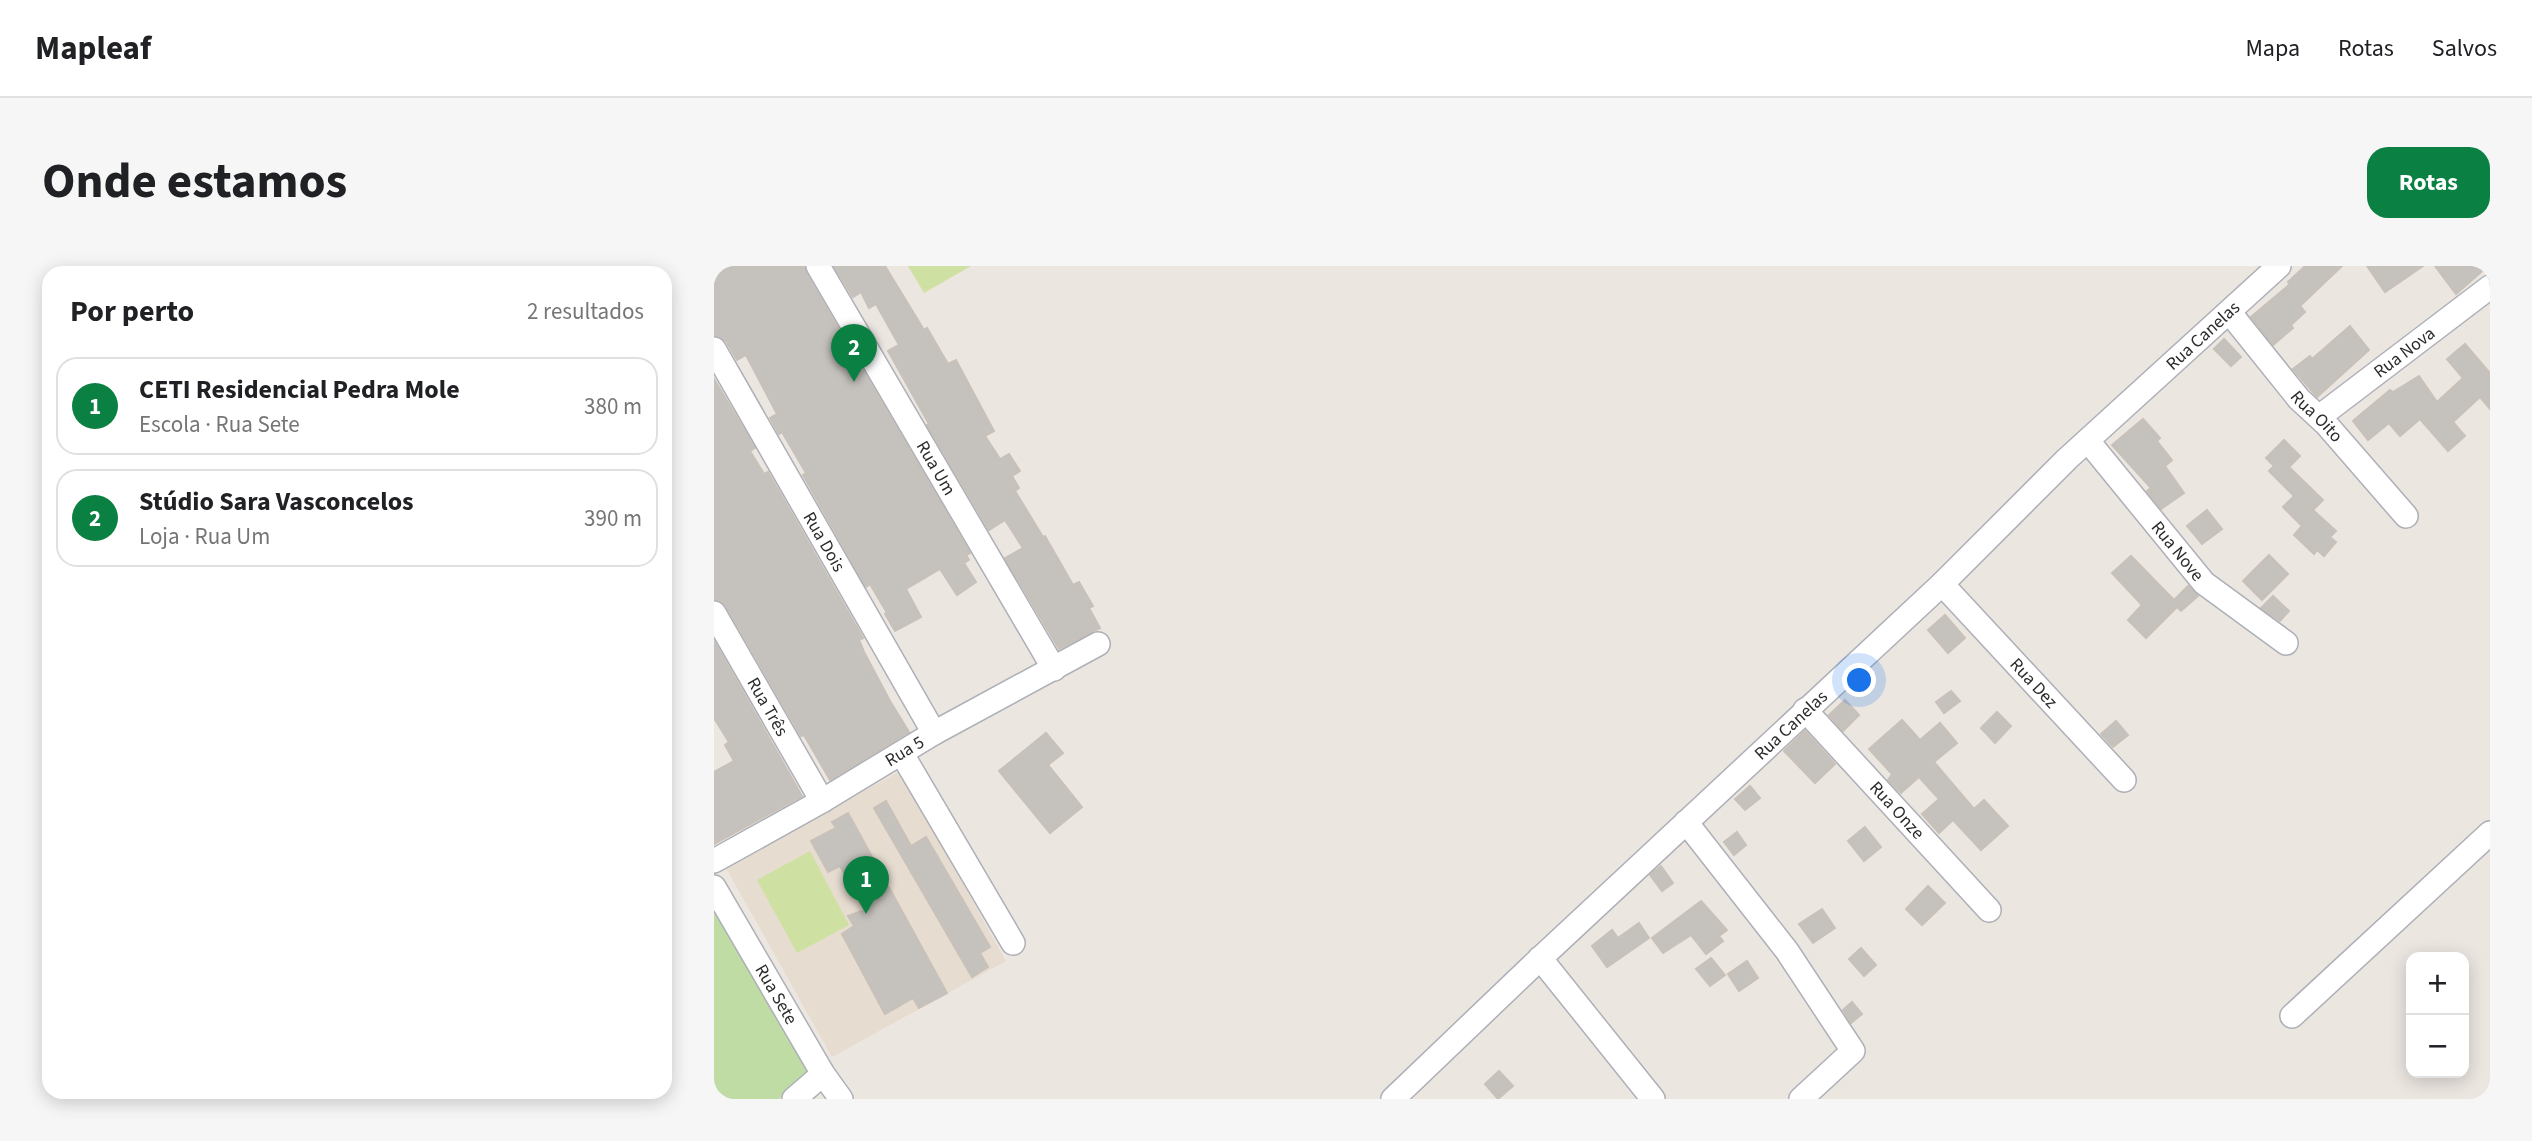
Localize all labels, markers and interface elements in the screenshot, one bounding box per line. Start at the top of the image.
text: Mapleaf [35,25,151,72]
text: Mapa [2245,31,2300,66]
text: Rotas [2338,31,2394,66]
text: Salvos [2432,31,2497,66]
text: Onde estamos [42,147,347,217]
button: Rotas [2367,147,2490,218]
text: Por perto [70,290,194,333]
text: 2 resultados [527,295,644,328]
street label: Rua Canelas [2161,296,2245,376]
street label: Rua Nova [2369,321,2440,384]
pin: 2 [831,324,877,382]
text: CETI Residencial Pedra Mole [139,371,460,408]
street label: Rua Oito [2284,386,2348,448]
text: 1 [89,390,101,423]
text: 380 m [584,390,642,423]
text: Escola · Rua Sete [139,408,300,441]
street label: Rua Um [910,436,962,500]
text: Stúdio Sara Vasconcelos [139,483,414,520]
text: 2 [89,502,101,535]
text: 390 m [584,502,642,535]
street label: Rua Dois [797,507,851,577]
street label: Rua Nove [2145,516,2210,587]
text: Loja · Rua Um [139,520,270,553]
street label: Rua Dez [2004,653,2063,714]
your location [1842,663,1876,697]
street label: Rua Três [741,673,794,741]
street label: Rua Canelas [1749,685,1833,766]
street label: Rua 5 [880,730,929,773]
street label: Rua Onze [1863,776,1930,845]
pin: 1 [843,856,889,914]
map controls [2406,952,2469,1078]
button: + [2406,952,2469,1015]
street label: Rua Sete [749,960,803,1029]
button: − [2406,1015,2469,1078]

